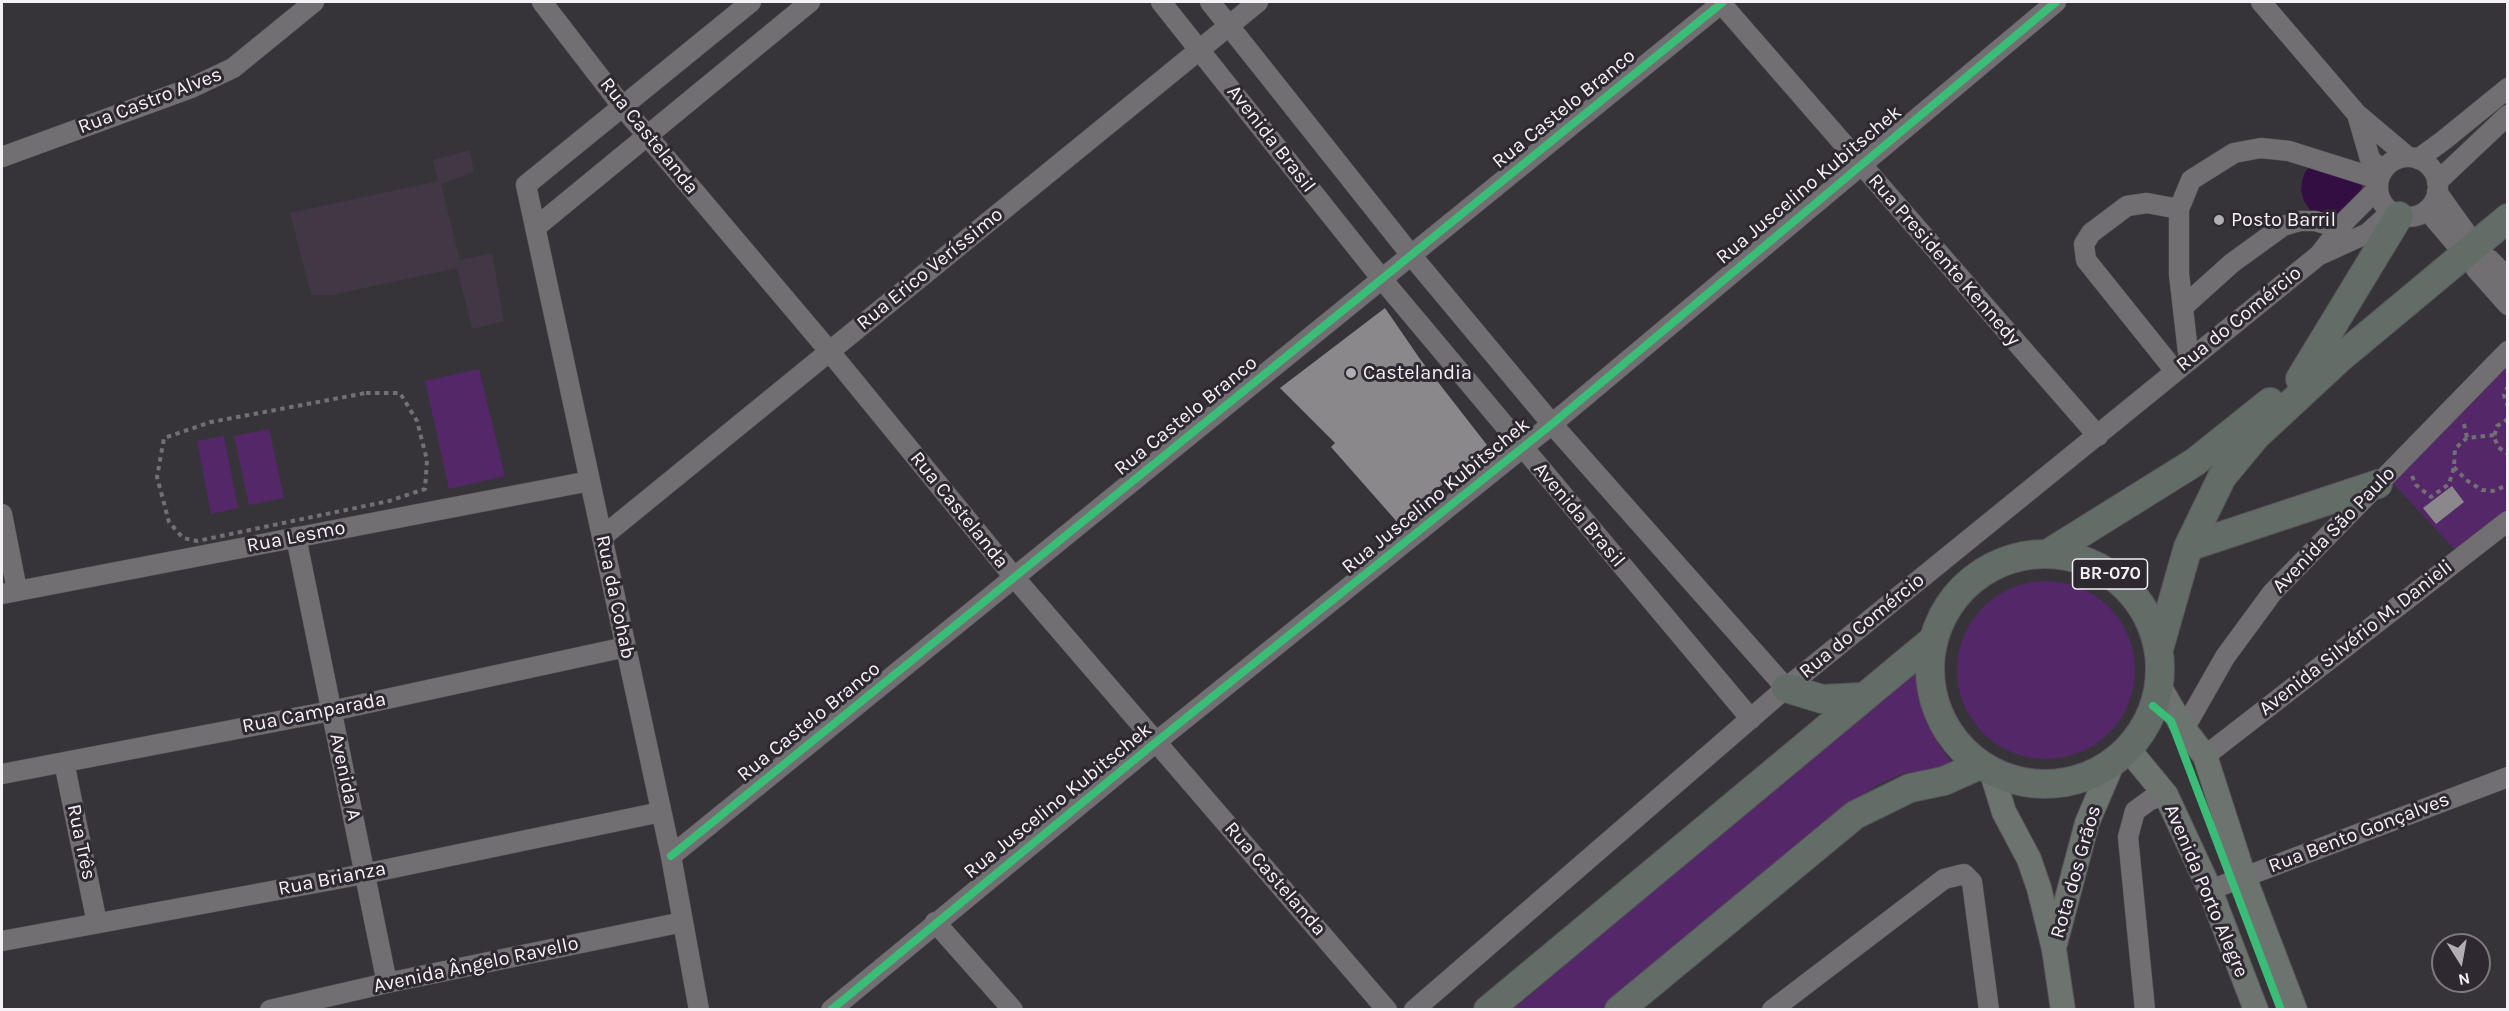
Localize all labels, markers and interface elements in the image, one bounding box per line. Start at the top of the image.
street label: Rua Castelo Branco [1488,44,1640,174]
street label: Rua Castro Alves [75,63,225,139]
street label: Rua Castelanda [595,73,703,199]
street label: Avenida Brasil [1222,80,1320,198]
street label: Rua Juscelino Kubitschek [1711,100,1907,270]
street label: Rua Presidente Kennedy [1863,169,2025,351]
street label: Rua Erico Veríssimo [852,203,1008,335]
place label: Posto Barril [2231,208,2336,232]
marker: Posto Barril [2212,213,2226,227]
street label: Rua do Comércio [2172,261,2306,377]
street label: Rua Castelo Branco [1110,351,1262,481]
place label: Castelandia [1363,361,1472,385]
marker: Castelandia [1344,366,1358,380]
street label: Rua Juscelino Kubitschek [1337,413,1535,579]
street label: Rua Castelanda [905,447,1013,573]
street label: Avenida Brasil [1528,458,1630,572]
street label: Avenida São Paulo [2268,462,2400,598]
street label: Rua Lesmo [245,516,347,558]
street label: Rua da Cohab [590,533,640,661]
street label: Avenida Silvério M. Danieli [2254,555,2458,721]
road number: BR-070 [2072,559,2148,589]
street label: Rua do Comércio [1795,568,1929,684]
street label: Rua Castelo Branco [733,657,885,787]
street label: Rua Camparada [240,687,388,739]
street label: Rua Juscelino Kubitschek [959,718,1157,884]
street label: Avenida A [324,731,366,823]
street label: Rua Bento Gonçalves [2265,787,2453,879]
street label: Avenida Porto Alegre [2159,801,2253,981]
street label: Rua Três [61,802,101,882]
street label: Rota dos Grãos [2046,803,2106,941]
street label: Rua Castelanda [1219,817,1331,941]
street label: Rua Brianza [276,857,388,901]
street label: Avenida Ângelo Ravello [371,932,581,998]
north arrow [2431,933,2491,993]
text: N [2457,969,2472,990]

